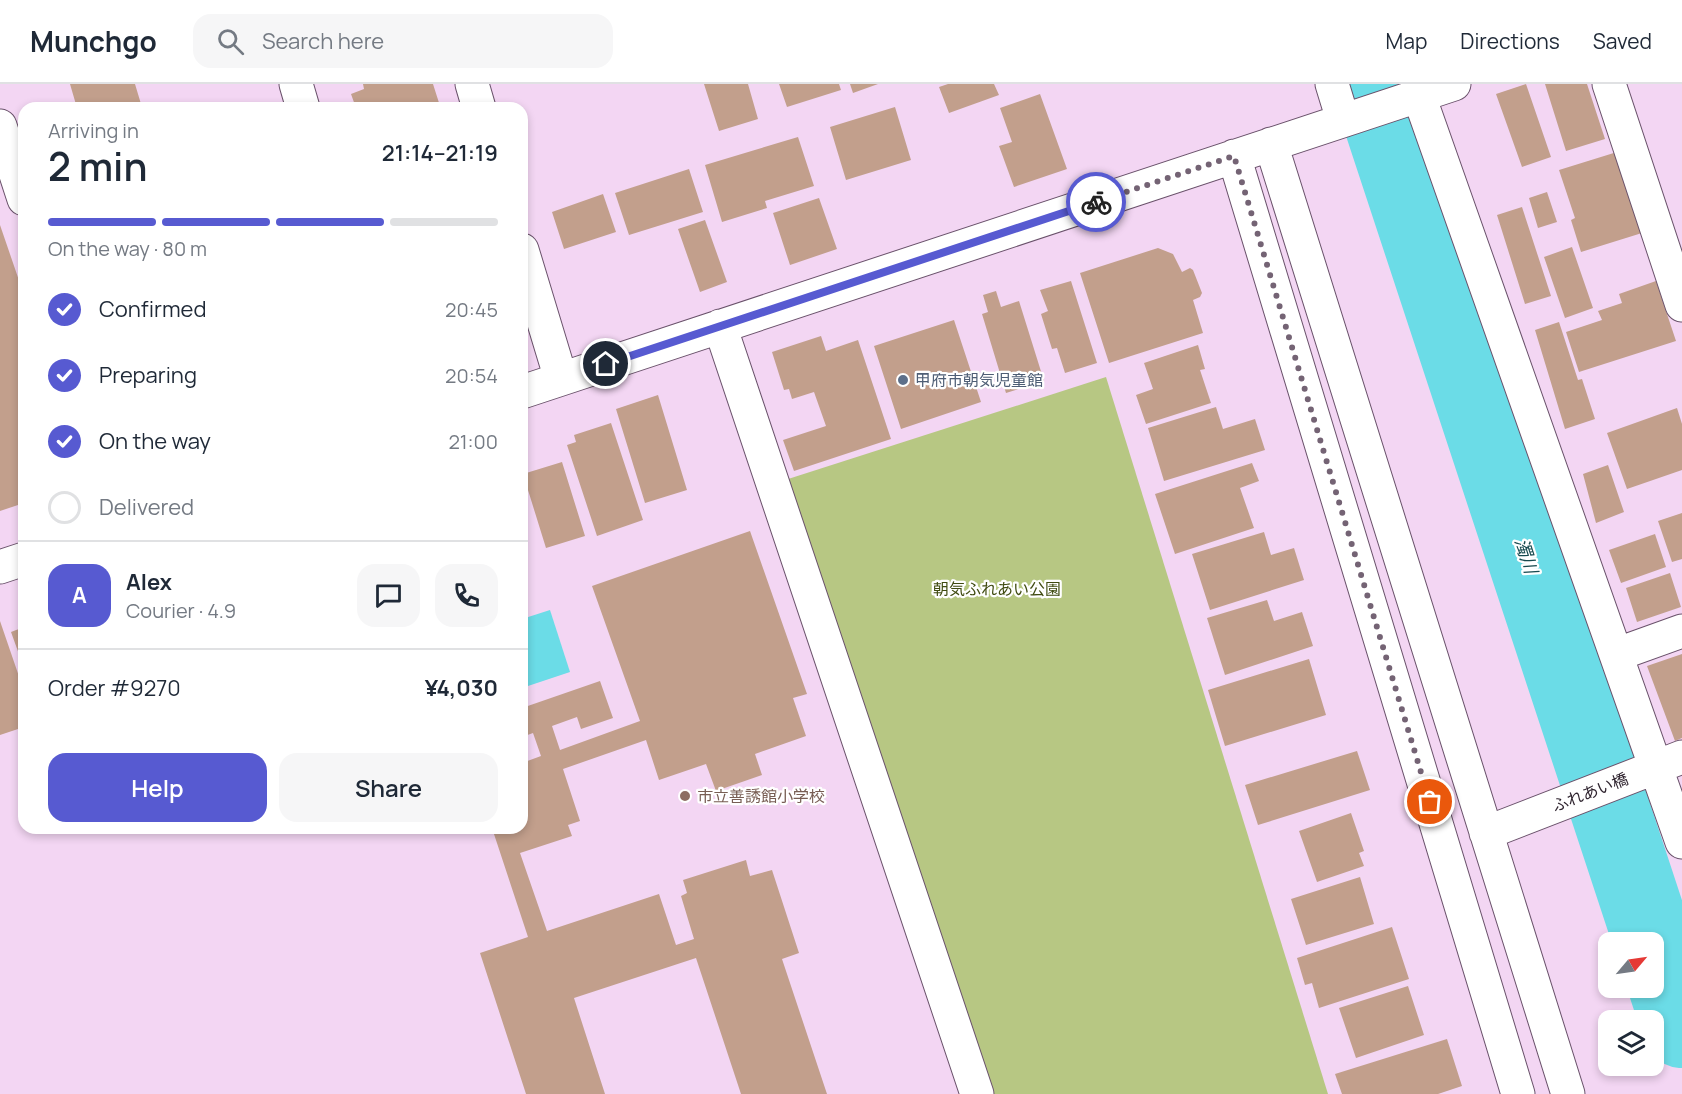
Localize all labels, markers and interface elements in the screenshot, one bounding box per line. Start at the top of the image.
search box [193,14,613,68]
text: Munchgo [30,22,157,60]
icon: search [214,25,247,58]
text: Search here [262,26,384,56]
text: Map [1386,27,1427,55]
text: Directions [1460,27,1560,55]
text: Saved [1593,27,1652,55]
text: Arriving in [48,117,139,144]
text: 21:14–21:19 [382,138,498,168]
text: 2 min [48,139,147,193]
courier [1066,172,1126,232]
icon: bike [1080,186,1113,219]
text: On the way · 80 m [48,235,207,262]
icon: check [48,293,81,326]
text: Confirmed [99,294,207,324]
text: 20:45 [445,296,498,323]
pin [580,338,631,389]
icon: home [589,347,622,380]
icon: check [48,359,81,392]
text: Preparing [99,360,197,390]
text: 20:54 [445,362,498,389]
place label: 甲府市朝気児童館 [915,369,1043,391]
marker: 甲府市朝気児童館 [896,373,910,387]
icon: check [48,425,81,458]
text: On the way [99,426,211,456]
text: 21:00 [448,428,498,455]
text: Delivered [99,492,194,522]
water label: 濁川 [1510,535,1545,578]
button: chat [357,564,420,627]
button: phone [435,564,498,627]
text: Alex [126,567,172,597]
park label: 朝気ふれあい公園 [933,578,1061,600]
text: A [72,580,87,610]
text: Courier · 4.9 [126,597,236,624]
text: Order #9270 [48,673,181,703]
text: ¥4,030 [425,673,498,703]
button: Help [48,753,267,822]
button: Share [279,753,498,822]
street label: ふれあい橋 [1549,767,1631,817]
pin [1404,776,1455,827]
place label: 市立善誘館小学校 [697,785,825,807]
icon: bag [1413,785,1446,818]
marker: 市立善誘館小学校 [678,789,692,803]
north arrow [1598,932,1664,998]
map controls [1598,932,1664,1076]
button: layers [1598,1010,1664,1076]

